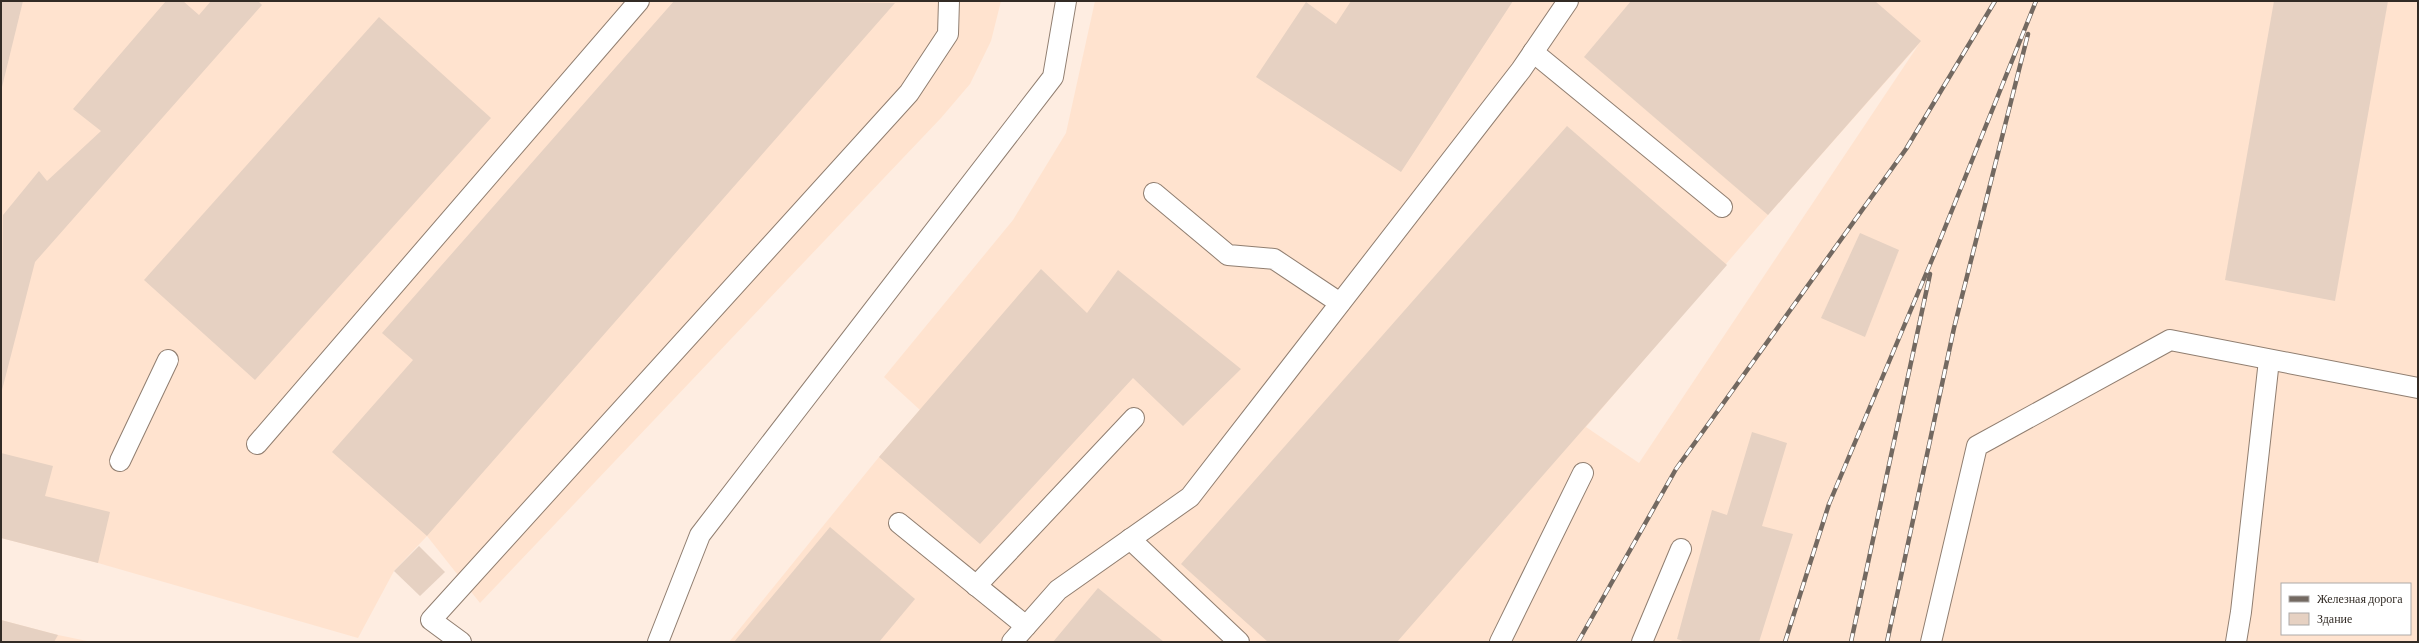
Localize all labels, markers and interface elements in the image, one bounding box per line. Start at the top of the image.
legend [2281,583,2411,635]
text: Железная дорога [2317,592,2403,606]
text: Здание [2317,612,2352,626]

